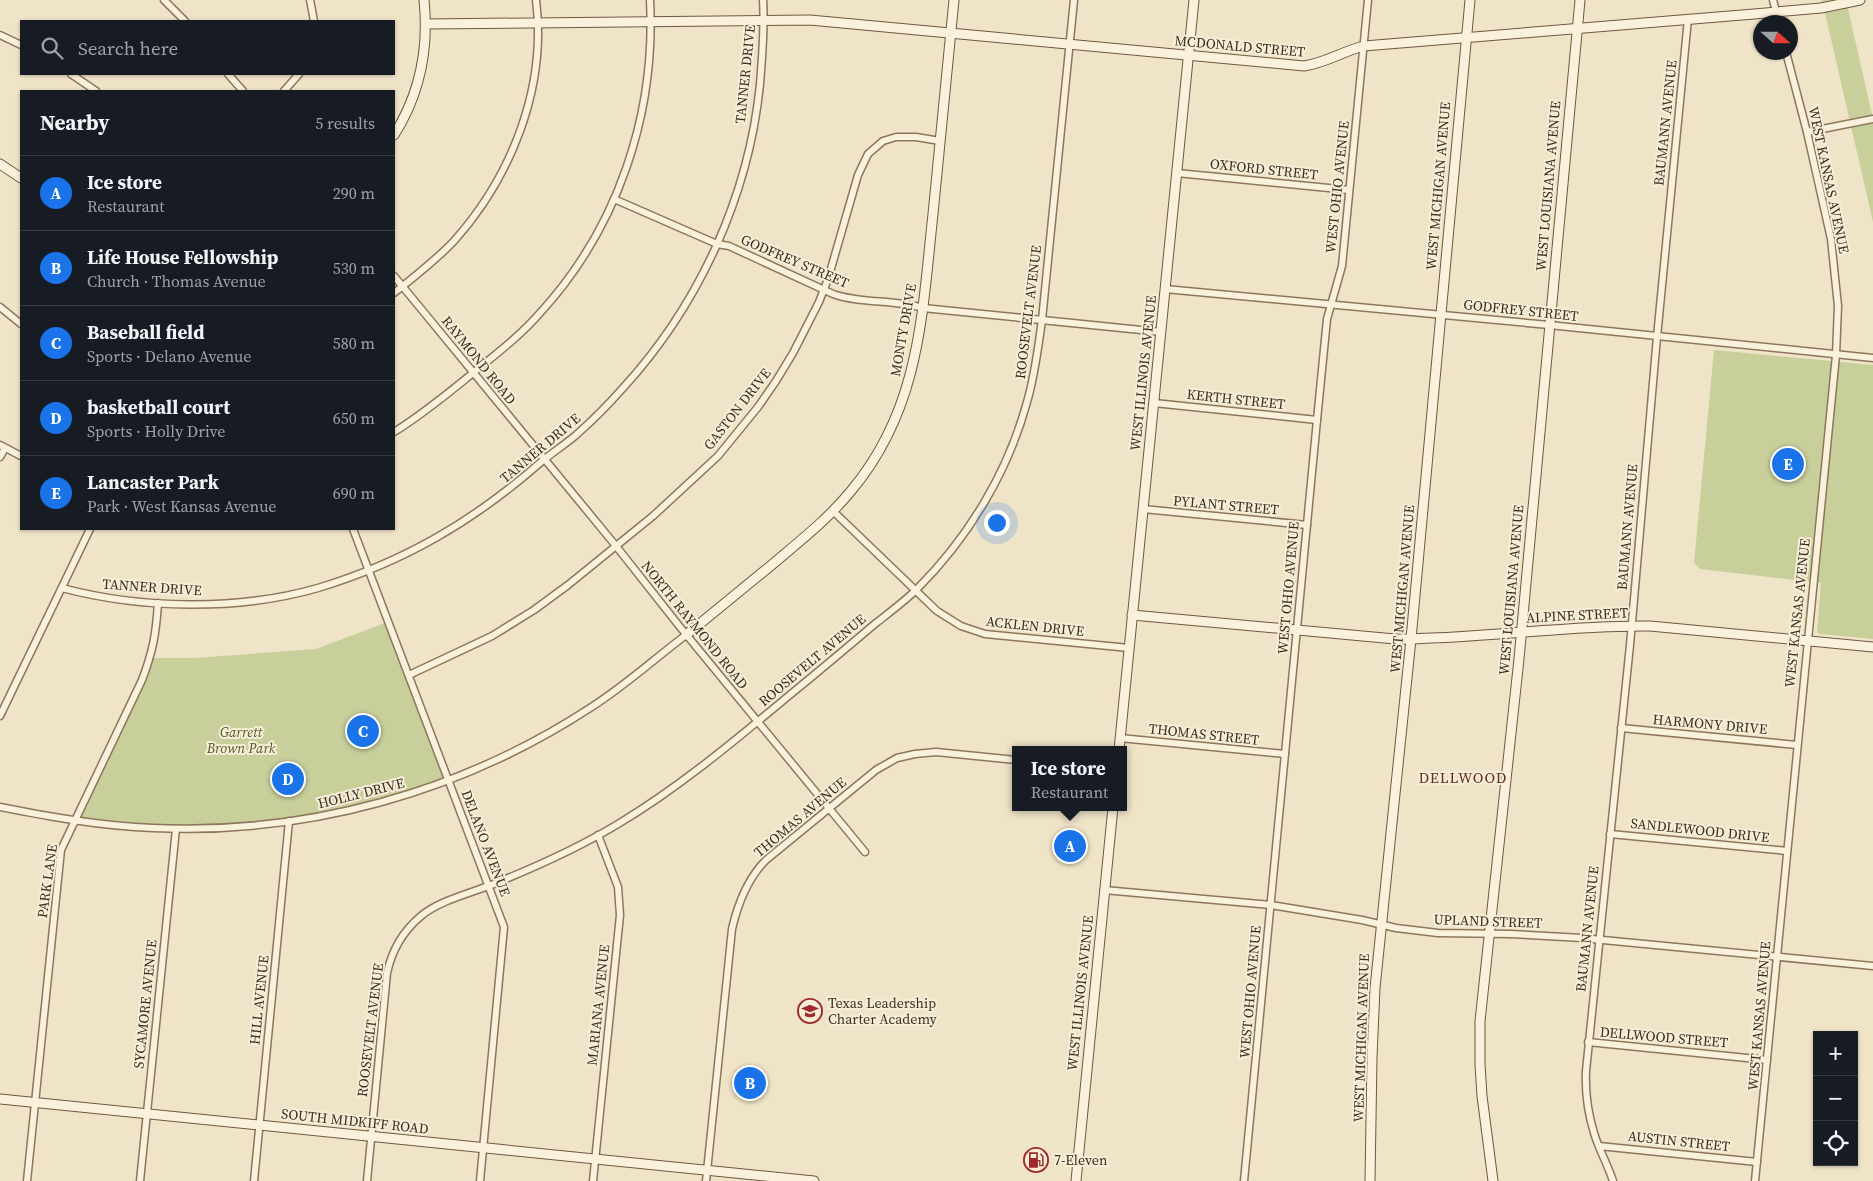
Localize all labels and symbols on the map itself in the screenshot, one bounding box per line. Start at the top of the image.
north arrow [1753,15,1798,60]
street label: TANNER DRIVE [730,23,760,125]
street label: MCDONALD STREET [1174,30,1307,62]
street label: BAUMANN AVENUE [1648,59,1682,187]
street label: WEST LOUISIANA AVENUE [1531,100,1565,272]
street label: WEST MICHIGAN AVENUE [1421,101,1455,271]
street label: WEST KANSAS AVENUE [1804,105,1854,255]
street label: WEST OHIO AVENUE [1320,120,1354,254]
street label: OXFORD STREET [1209,153,1319,185]
street label: GODFREY STREET [738,229,853,293]
street label: ROOSEVELT AVENUE [1010,244,1046,380]
street label: MONTY DRIVE [885,282,921,378]
street label: WEST ILLINOIS AVENUE [1125,294,1161,452]
street label: GODFREY STREET [1462,294,1580,326]
street label: RAYMOND ROAD [437,311,521,409]
street label: GASTON DRIVE [699,364,775,454]
street label: KERTH STREET [1186,384,1287,414]
street label: TANNER DRIVE [495,408,585,488]
pin: E [1772,445,1804,483]
street label: BAUMANN AVENUE [1612,463,1642,591]
street label: PYLANT STREET [1172,490,1280,520]
street label: WEST MICHIGAN AVENUE [1385,504,1419,674]
street label: WEST LOUISIANA AVENUE [1494,504,1528,676]
your location [984,510,1010,536]
street label: WEST OHIO AVENUE [1272,521,1304,655]
street label: WEST KANSAS AVENUE [1779,537,1815,689]
street label: NORTH RAYMOND ROAD [637,557,753,693]
street label: TANNER DRIVE [102,574,202,600]
street label: ALPINE STREET [1525,602,1629,628]
street label: ROOSEVELT AVENUE [754,609,870,711]
street label: ACKLEN DRIVE [985,611,1085,641]
street label: HARMONY DRIVE [1652,709,1768,739]
pin: C [347,712,379,750]
street label: THOMAS STREET [1148,718,1261,750]
park label: Garrett Brown Park [206,722,276,758]
pin: D [272,760,304,798]
district label: DELLWOOD [1419,767,1507,788]
street label: THOMAS AVENUE [749,772,851,862]
street label: HOLLY DRIVE [316,773,406,813]
street label: DELANO AVENUE [456,787,516,899]
street label: SANDLEWOOD DRIVE [1630,813,1770,847]
pin: A [1054,827,1086,865]
street label: PARK LANE [32,843,62,919]
street label: BAUMANN AVENUE [1570,865,1604,993]
street label: UPLAND STREET [1433,909,1543,933]
street label: WEST ILLINOIS AVENUE [1062,914,1098,1072]
street label: WEST OHIO AVENUE [1234,925,1266,1059]
street label: SYCAMORE AVENUE [128,939,162,1069]
street label: WEST KANSAS AVENUE [1743,941,1775,1091]
street label: MARIANA AVENUE [582,944,614,1066]
street label: WEST MICHIGAN AVENUE [1348,953,1374,1123]
street label: HILL AVENUE [244,954,274,1046]
street label: ROOSEVELT AVENUE [352,962,388,1098]
place label: Texas Leadership Charter Academy [828,993,938,1029]
school or university icon: Texas Leadership Charter Academy [797,998,823,1024]
street label: DELLWOOD STREET [1599,1021,1729,1053]
pin: B [734,1064,766,1102]
street label: SOUTH MIDKIFF ROAD [280,1103,430,1139]
street label: AUSTIN STREET [1627,1126,1731,1156]
fuel station icon: 7-Eleven [1023,1147,1049,1173]
place label: 7-Eleven [1054,1150,1108,1170]

